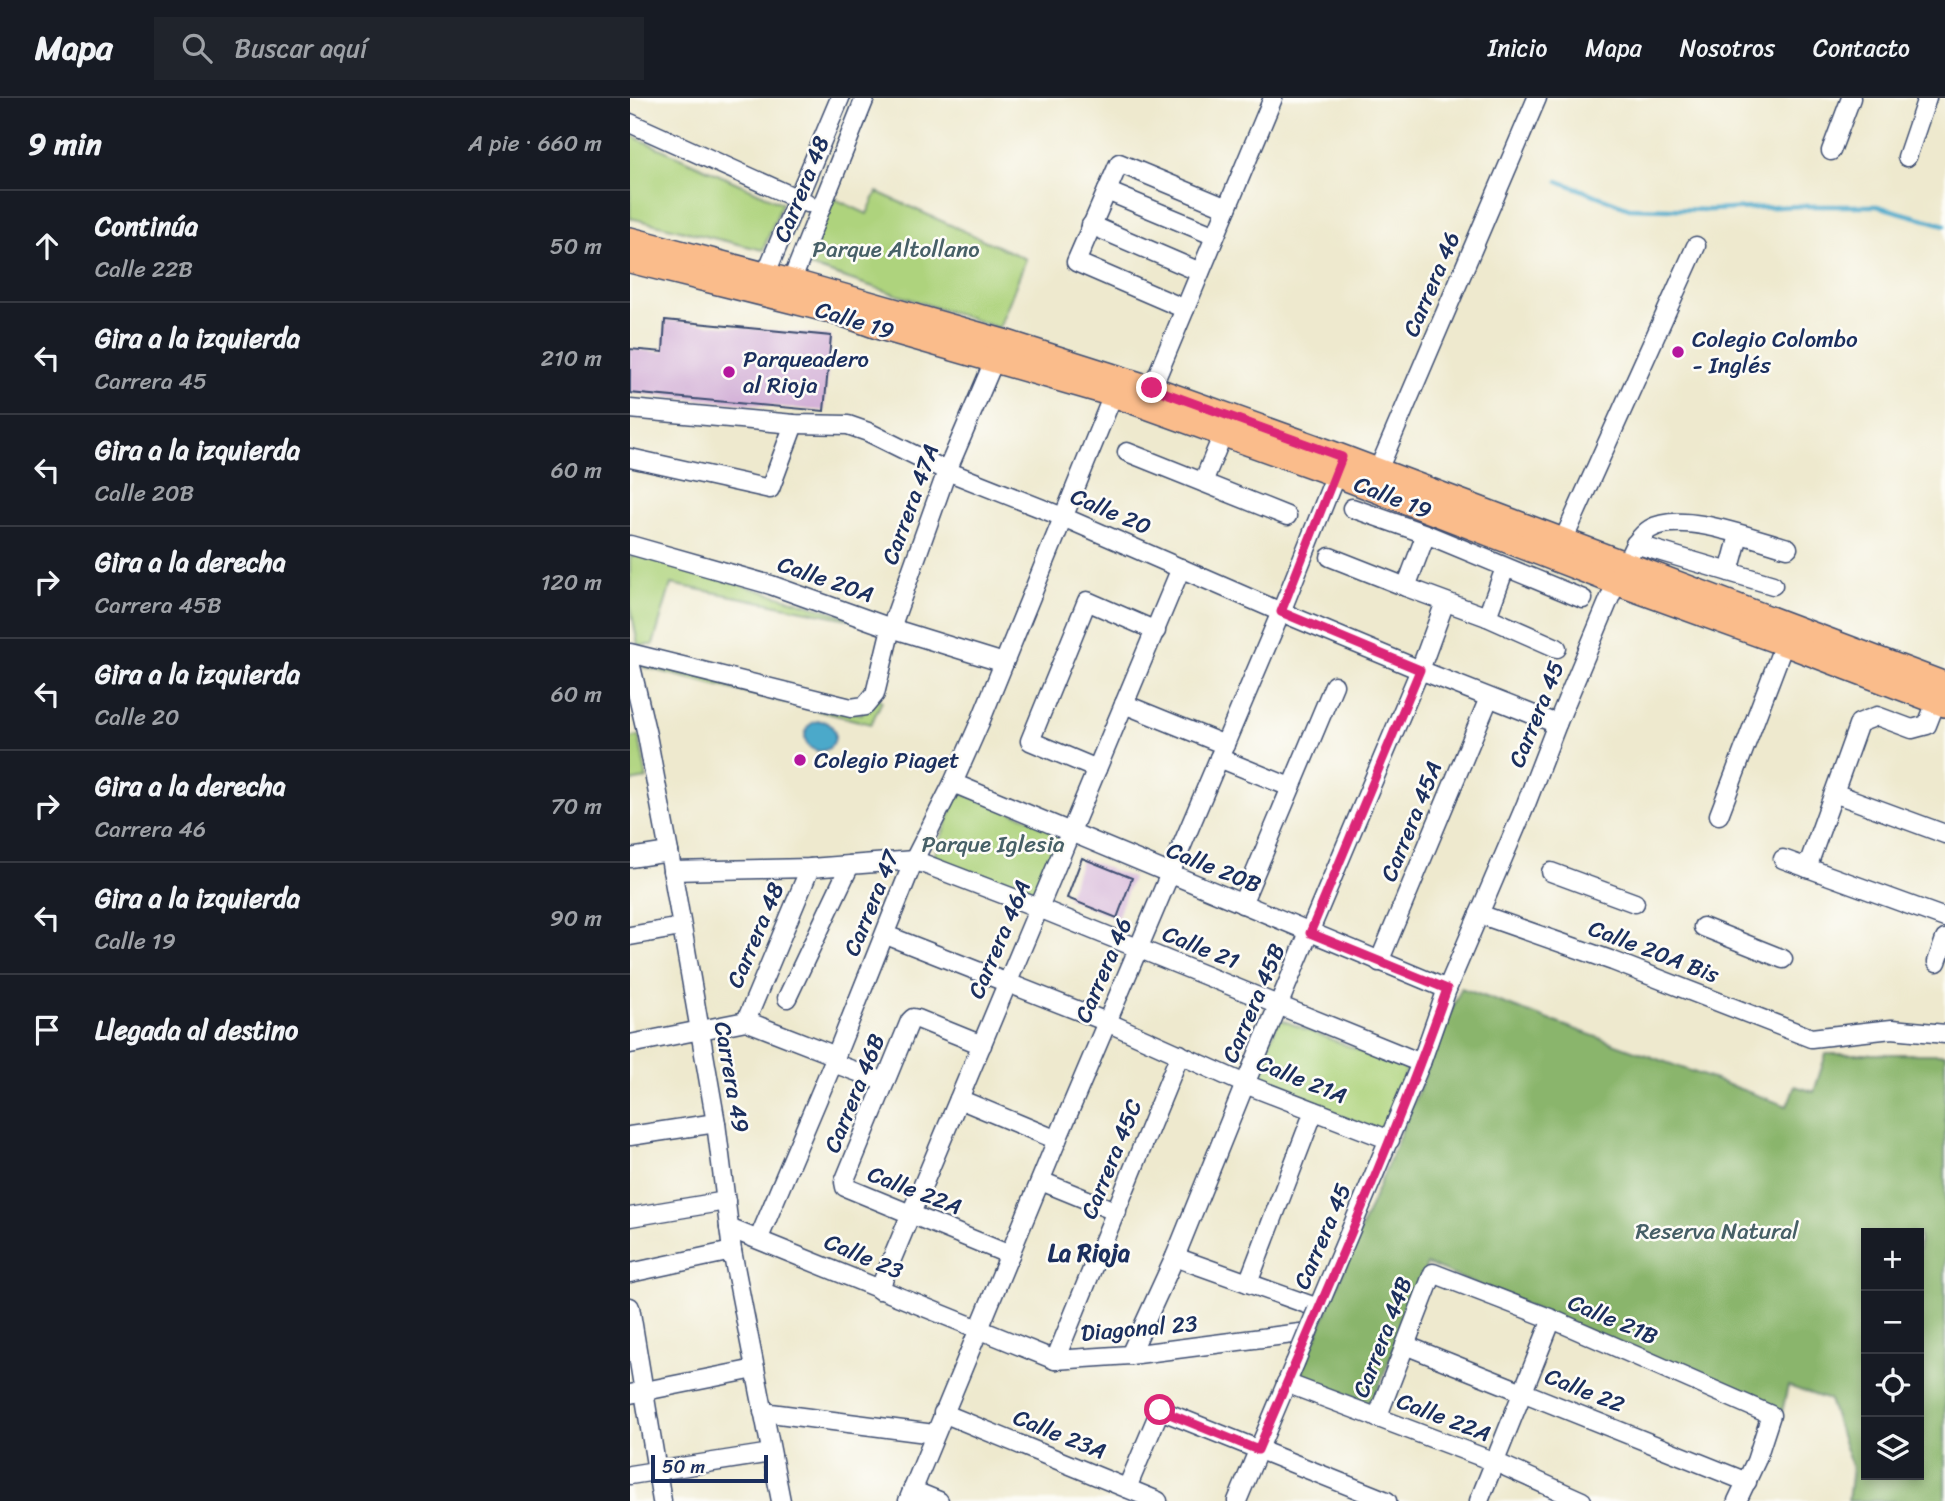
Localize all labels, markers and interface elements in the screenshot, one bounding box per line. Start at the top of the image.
search box [154,17,644,80]
text: Mapa [35,19,112,77]
text: Buscar aquí [234,25,367,71]
text: Inicio [1488,27,1547,69]
text: Mapa [1585,27,1642,69]
text: Nosotros [1680,27,1775,69]
text: Contacto [1813,27,1910,69]
icon: search [178,29,216,67]
text: 9 min [28,117,102,171]
text: A pie · 660 m [468,123,602,164]
street label: Carrera 48 [762,130,841,249]
text: Continúa [95,203,198,249]
street label: Carrera 46 [1391,225,1472,343]
text: 50 m [550,226,602,267]
icon: ahead [28,227,66,265]
park label: Parque Altollano [812,229,980,270]
text: Calle 22B [95,249,193,290]
street label: Calle 19 [810,289,899,352]
text: Gira a la izquierda [95,315,300,361]
place label: Colegio Colombo - Inglés [1692,319,1858,386]
text: 210 m [541,338,602,379]
icon: left [28,339,66,377]
place label: Parqueadero al Rioja [743,339,869,406]
marker: Colegio Colombo - Inglés [1670,344,1686,360]
text: Carrera 45 [95,361,207,402]
marker: Parqueadero al Rioja [721,364,737,380]
route end [1136,372,1167,403]
text: Gira a la izquierda [95,427,300,473]
street label: Carrera 47A [870,438,951,570]
text: 60 m [551,450,602,491]
icon: left [28,451,66,489]
street label: Calle 19 [1348,464,1438,531]
text: Calle 20B [95,473,194,514]
street label: Calle 20 [1064,476,1158,547]
text: Gira a la derecha [95,539,286,585]
street label: Calle 20A [772,544,880,615]
text: 120 m [541,562,602,603]
icon: right [28,563,66,601]
text: Carrera 45B [95,585,221,626]
text: Gira a la izquierda [95,651,300,697]
street label: Carrera 45 [1496,655,1576,774]
text: 60 m [551,674,602,715]
icon: left [28,675,66,713]
text: Calle 20 [95,697,180,738]
place label: Colegio Piaget [814,740,959,781]
marker: Colegio Piaget [792,752,808,768]
street label: Carrera 45A [1369,755,1454,888]
text: Gira a la derecha [95,763,286,809]
text: 70 m [551,786,602,827]
icon: right [28,787,66,825]
text: Carrera 46 [95,809,206,850]
park label: Parque Iglesia [921,824,1065,865]
street label: Calle 20B [1160,830,1267,905]
street label: Carrera 47 [832,842,912,962]
street label: Carrera 46A [956,873,1043,1005]
text: Gira a la izquierda [95,875,300,921]
street label: Carrera 48 [715,876,796,995]
text: 90 m [550,898,602,939]
icon: left [28,899,66,937]
street label: Calle 20A Bis [1582,908,1726,995]
street label: Carrera 46 [1063,911,1144,1029]
street label: Calle 21 [1156,913,1246,981]
text: Calle 19 [95,921,176,962]
street label: Carrera 45B [1210,937,1297,1069]
text: Llegada al destino [95,1007,298,1053]
icon: arrive [28,1011,66,1049]
street label: Carrera 49 [702,1018,761,1136]
street label: Carrera 46B [812,1027,897,1159]
street label: Calle 21A [1250,1043,1354,1116]
street label: Carrera 45C [1069,1092,1154,1225]
street label: Calle 22A [862,1154,968,1227]
street label: Carrera 45 [1282,1177,1363,1296]
park label: Reserva Natural [1635,1211,1799,1252]
street label: Calle 23 [818,1221,910,1292]
map controls [1861,1228,1924,1480]
button: + [1861,1228,1924,1291]
district label: La Rioja [1048,1232,1130,1274]
street label: Carrera 44B [1341,1271,1424,1404]
street label: Calle 21B [1561,1282,1664,1357]
button: − [1861,1291,1924,1354]
street label: Diagonal 23 [1079,1303,1199,1354]
button: locate [1861,1354,1924,1417]
street label: Calle 22 [1538,1356,1631,1425]
street label: Calle 22A [1391,1381,1497,1454]
route start [1144,1394,1175,1425]
street label: Calle 23A [1007,1397,1113,1472]
button: layers [1861,1417,1924,1480]
text: 50 m [662,1450,705,1483]
scale bar [651,1452,768,1484]

